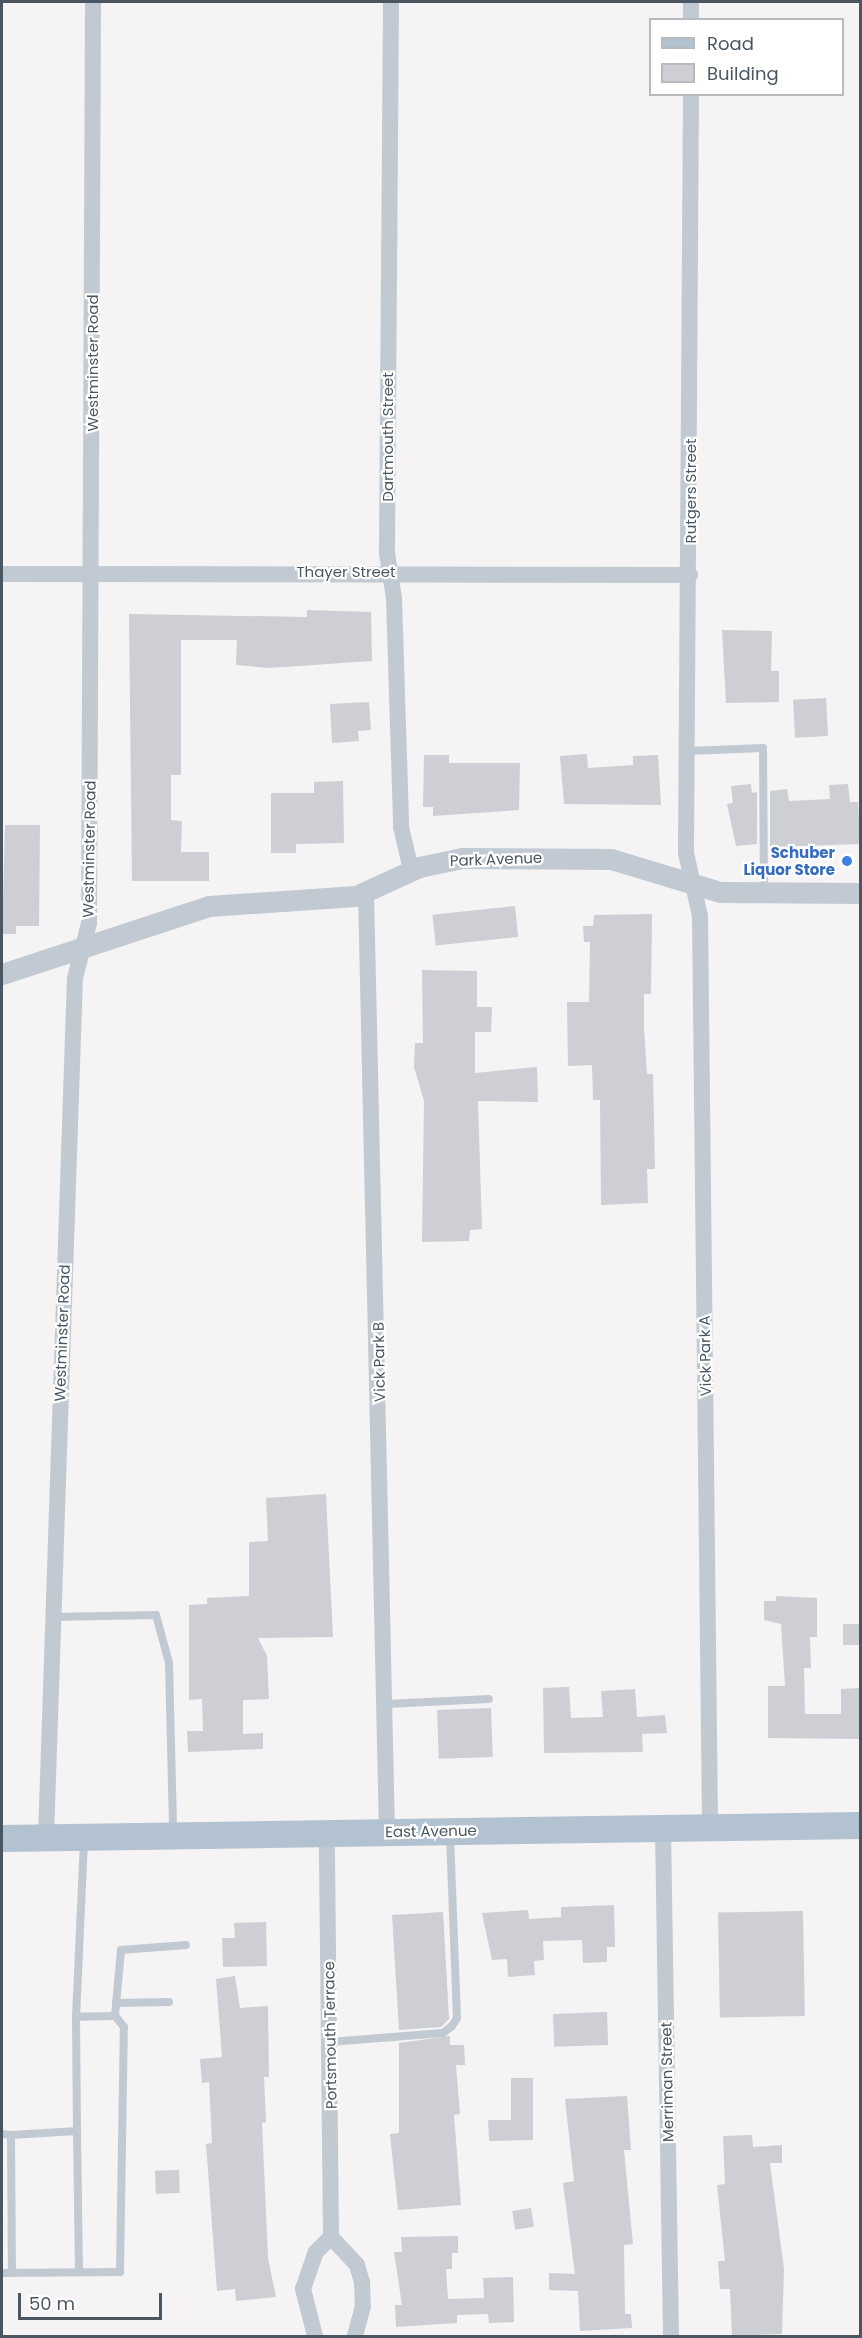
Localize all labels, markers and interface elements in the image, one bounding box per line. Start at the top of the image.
legend [649,18,844,96]
text: Road [707,31,754,56]
text: Building [707,61,779,86]
street label: Westminster Road [84,294,102,432]
street label: Dartmouth Street [379,372,397,502]
street label: Rutgers Street [682,439,700,543]
street label: Thayer Street [296,563,396,581]
street label: Westminster Road [79,780,99,918]
place label: Schuber Liquor Store [743,843,835,878]
street label: Park Avenue [449,848,543,870]
marker: Schuber Liquor Store [840,854,854,868]
street label: Westminster Road [51,1264,73,1402]
street label: Vick Park A [695,1315,715,1397]
street label: Vick Park B [369,1322,389,1402]
street label: East Avenue [385,1821,477,1841]
street label: Portsmouth Terrace [320,1961,340,2109]
street label: Merriman Street [657,2022,677,2142]
scale bar [21,2281,165,2319]
text: 50 m [29,2291,75,2316]

